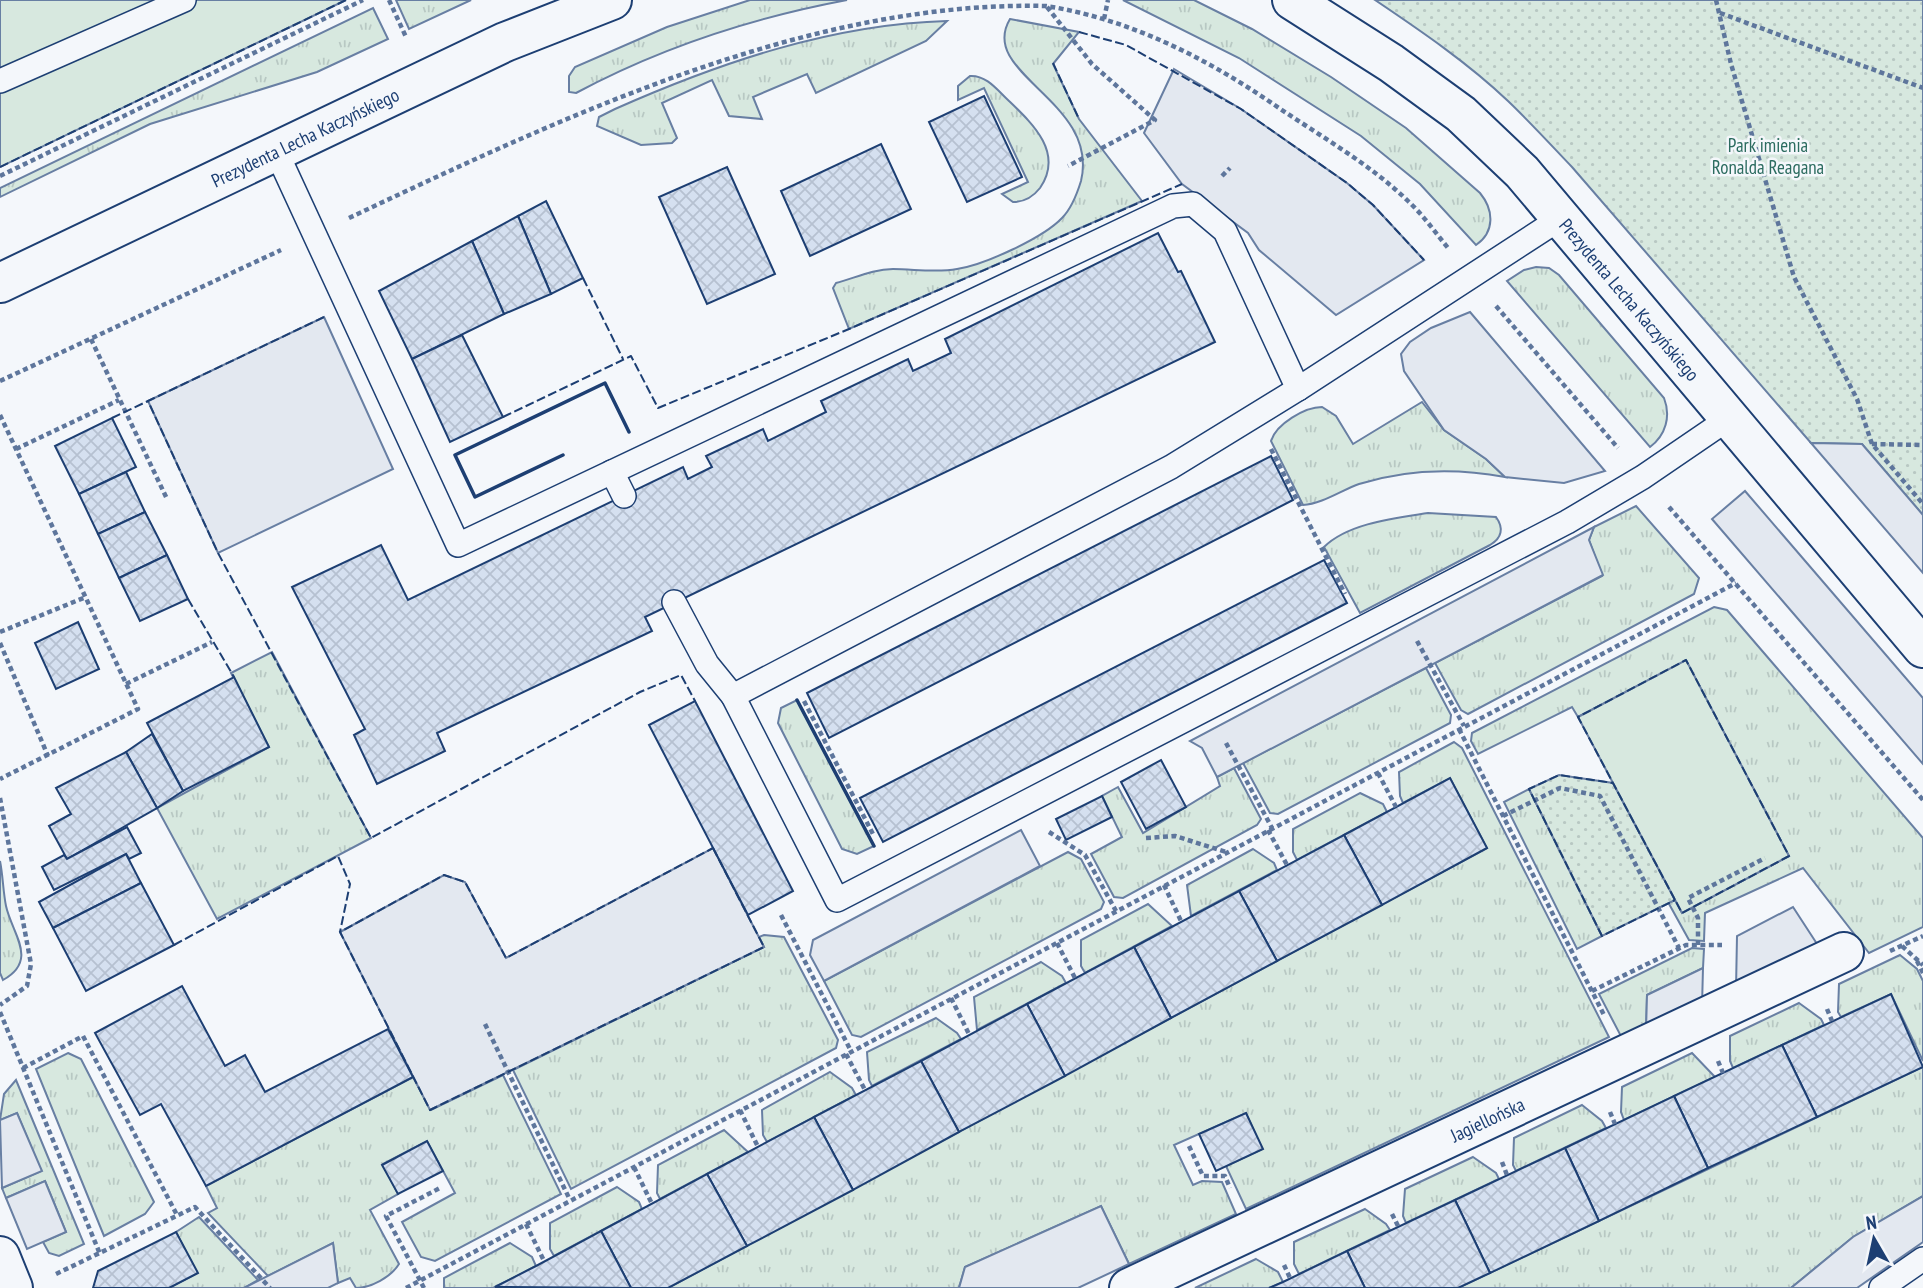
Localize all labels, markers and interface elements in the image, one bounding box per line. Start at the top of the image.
street label: Prezydenta Lecha Kaczyńskiego [207,82,403,192]
park label: Park imienia Ronalda Reagana [1712,133,1824,179]
street label: Prezydenta Lecha Kaczyńskiego [1554,213,1705,386]
street label: Jagiellońska [1446,1092,1528,1148]
north arrow [1839,1204,1909,1274]
text: N [1864,1210,1878,1235]

